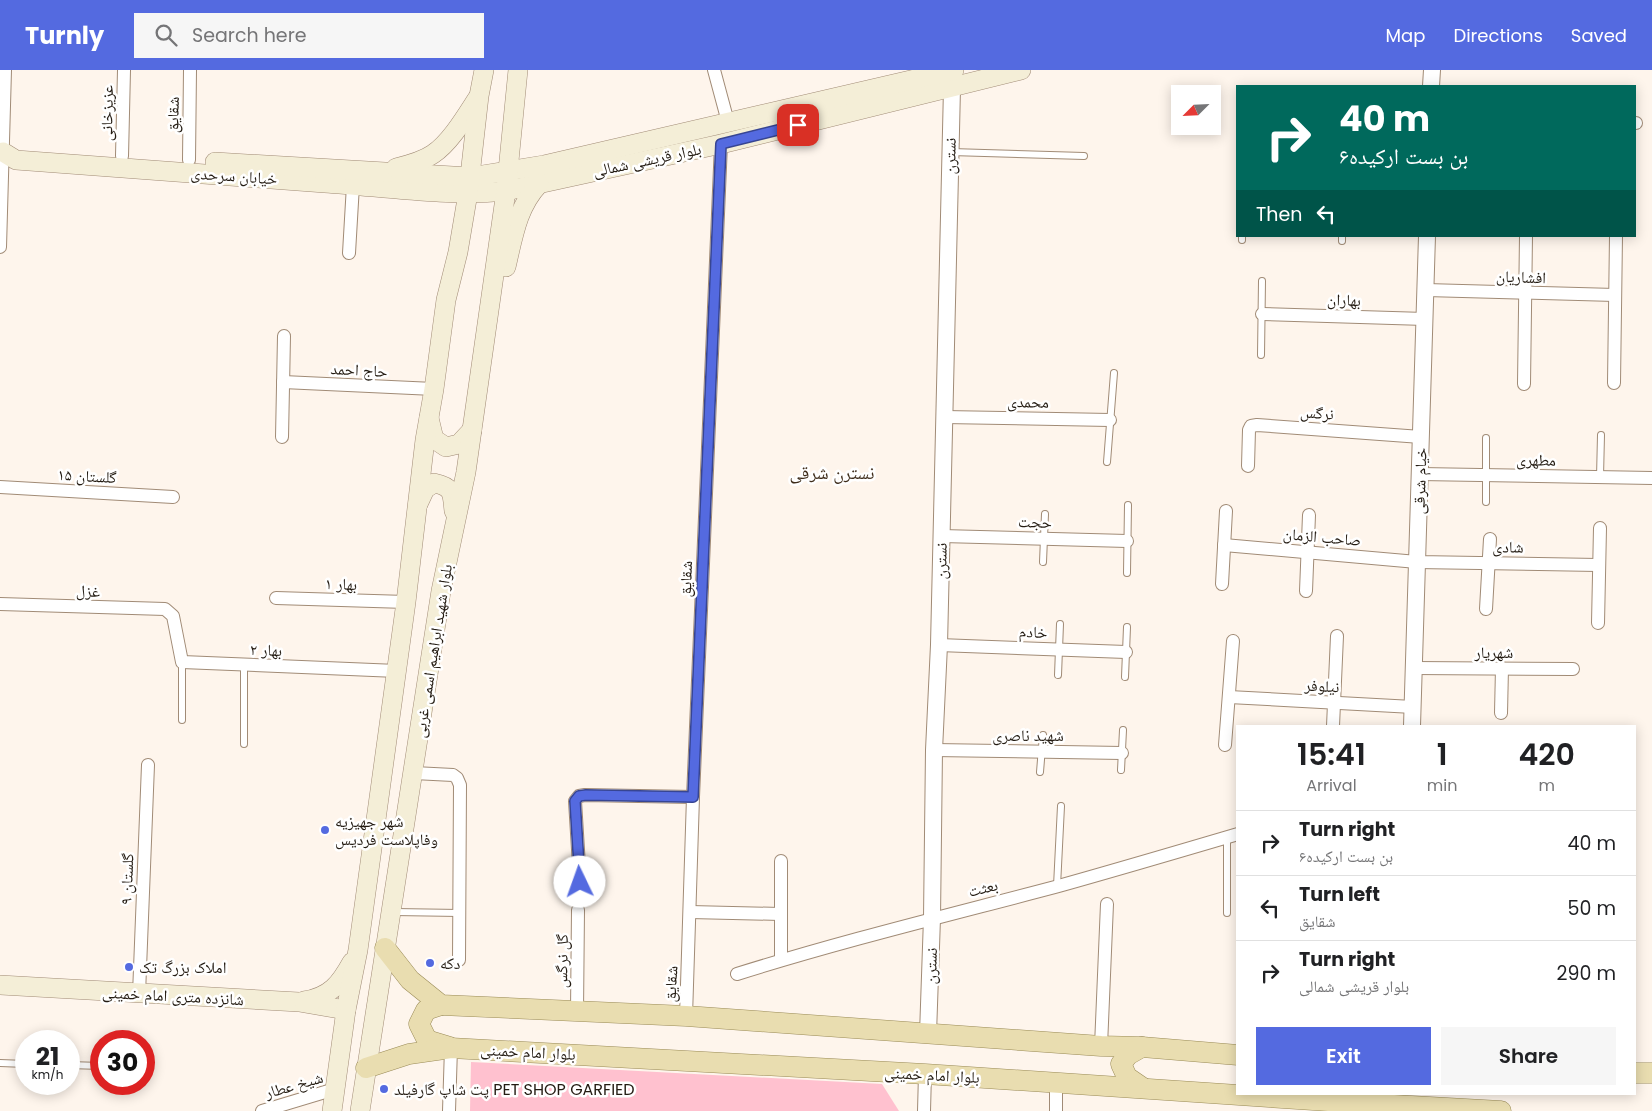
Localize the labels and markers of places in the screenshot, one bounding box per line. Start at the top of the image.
pin [777,104,819,146]
place label: شهر جهیزیه وفاپلاست فردیس [335,810,438,851]
marker: شهر جهیزیه وفاپلاست فردیس [319,824,331,836]
place label: دکه [440,952,461,975]
place label: املاک بزرگ تک [139,956,226,979]
marker: دکه [424,957,436,969]
marker: املاک بزرگ تک [123,961,135,973]
place label: پت شاپ گارفیلد PET SHOP GARFIED [394,1078,635,1101]
marker: پت شاپ گارفیلد PET SHOP GARFIED [378,1083,390,1095]

